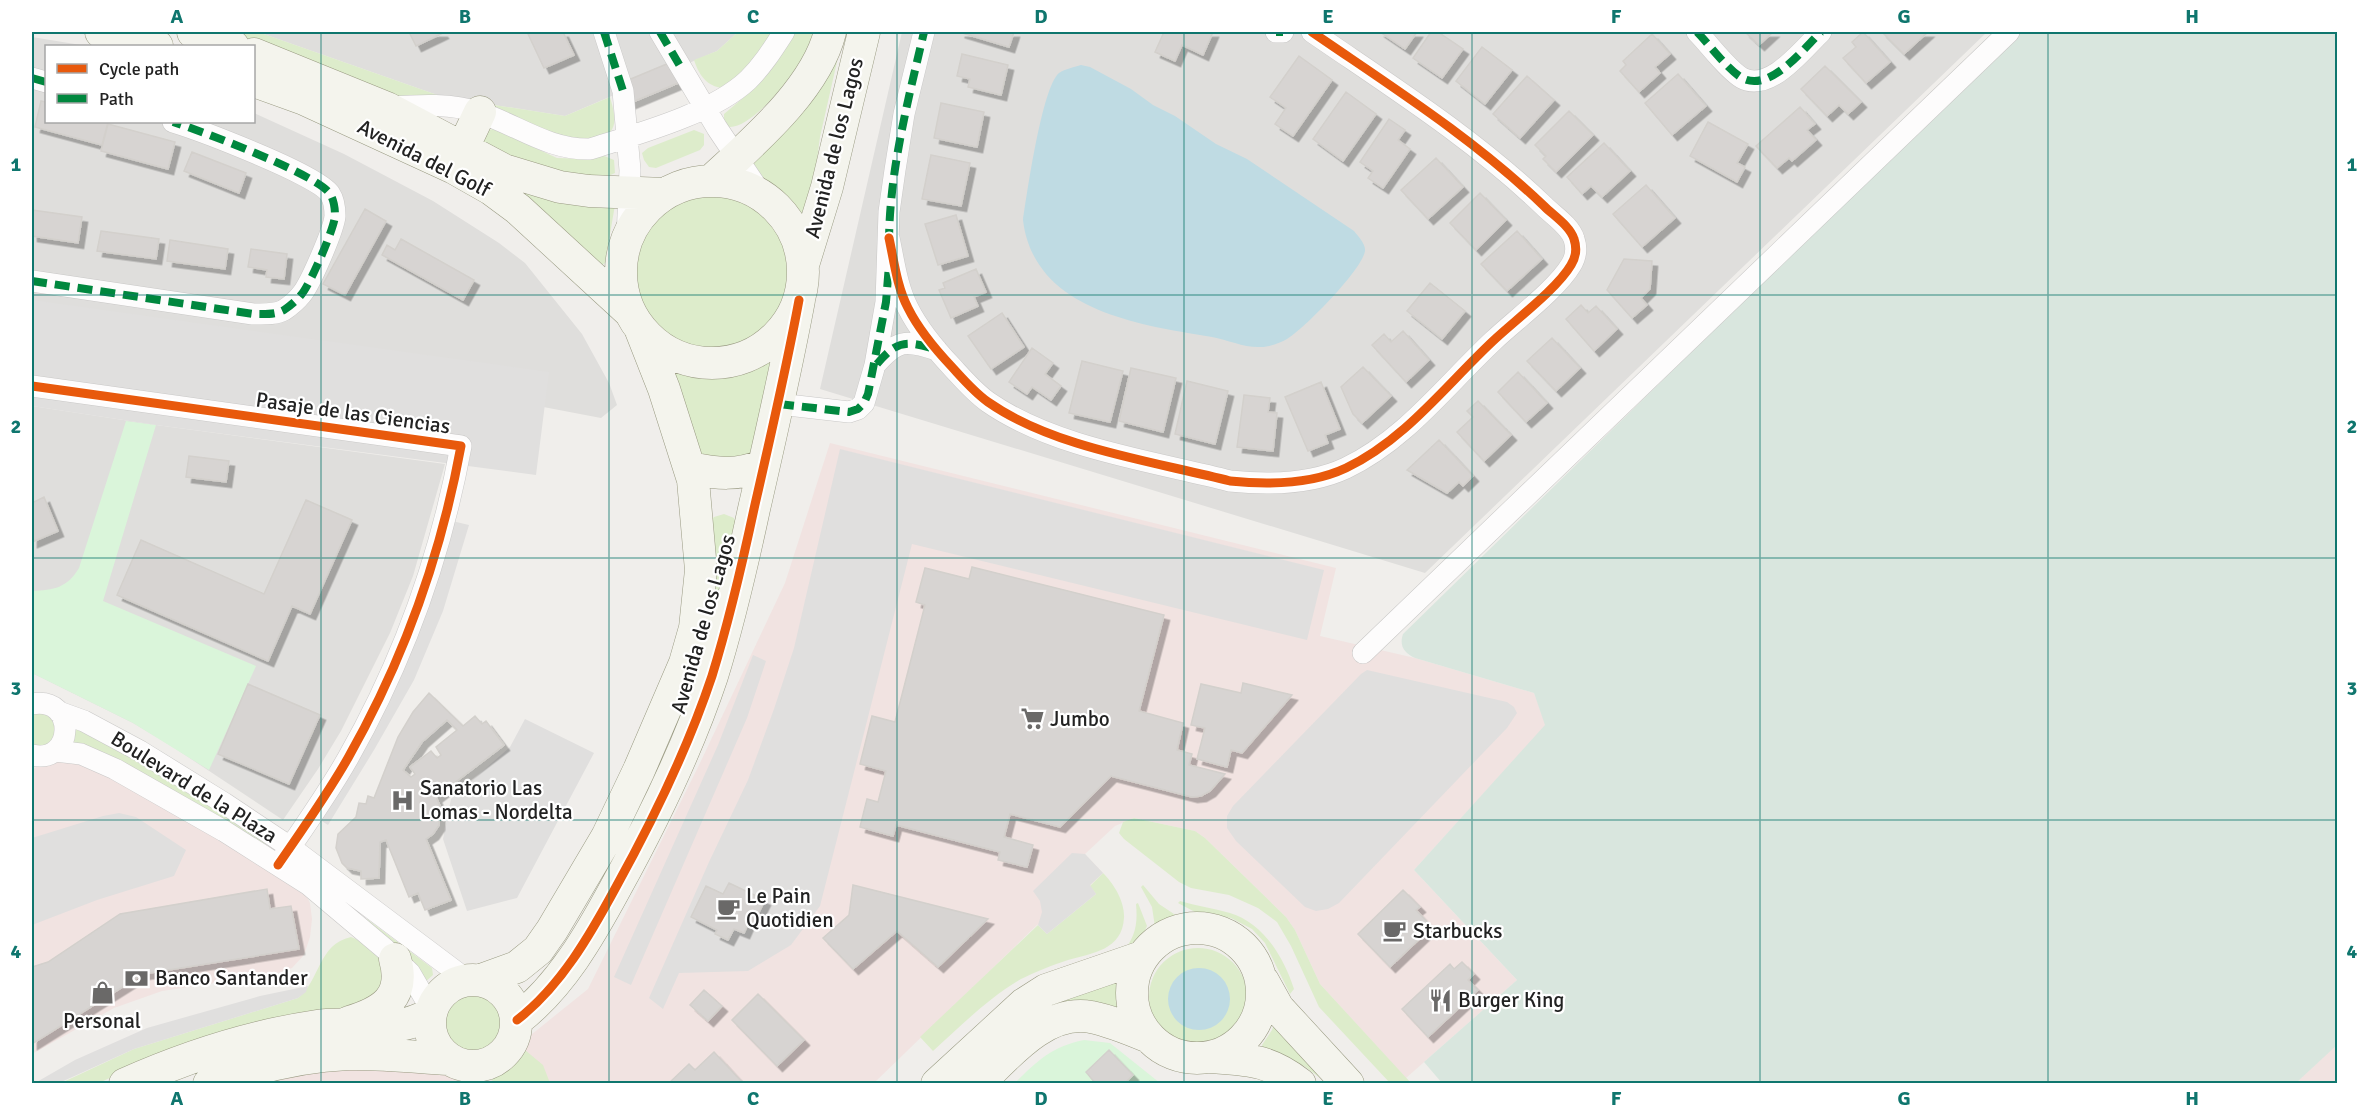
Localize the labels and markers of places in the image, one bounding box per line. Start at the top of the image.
supermarket icon: Jumbo [1019,706,1045,732]
place label: Jumbo [1050,706,1110,732]
place label: Sanatorio Las Lomas - Nordelta [420,775,573,825]
hospital icon: Sanatorio Las Lomas - Nordelta [389,787,415,813]
place label: Le Pain Quotidien [746,883,834,933]
cafe icon: Le Pain Quotidien [715,895,741,921]
cafe icon: Starbucks [1382,918,1408,944]
place label: Starbucks [1413,918,1503,944]
bank icon: Banco Santander [124,965,150,991]
place label: Banco Santander [155,965,308,991]
shop icon: Personal [89,980,115,1006]
restaurant icon: Burger King [1427,987,1453,1013]
place label: Burger King [1458,987,1564,1013]
place label: Personal [63,1008,141,1034]

